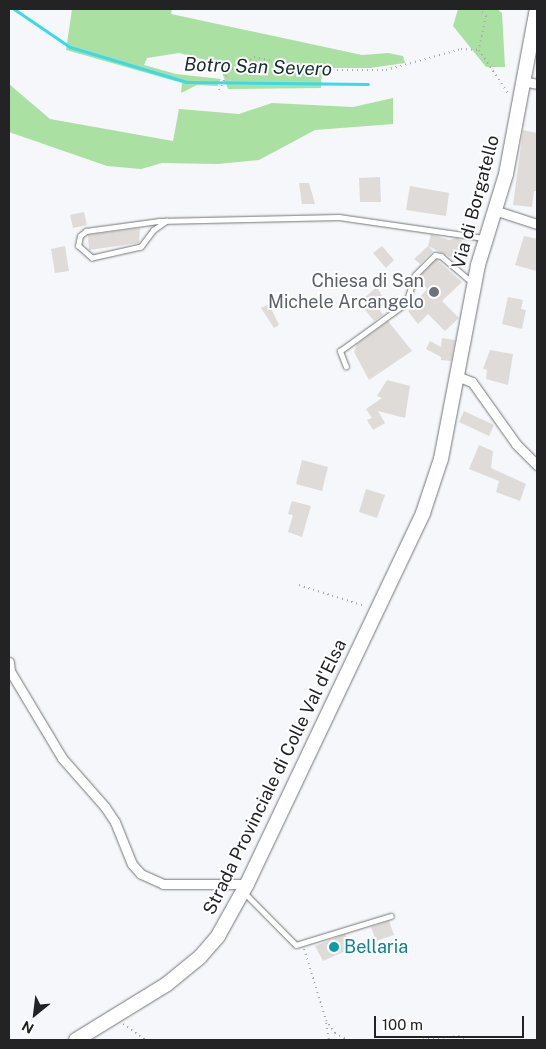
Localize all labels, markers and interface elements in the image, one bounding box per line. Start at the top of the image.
water label: Botro San Severo [184,53,332,81]
street label: Via di Borgatello [448,133,504,271]
place label: Chiesa di San Michele Arcangelo [268,271,424,314]
marker: Chiesa di San Michele Arcangelo [428,286,440,298]
street label: Strada Provinciale di Colle Val d'Elsa [198,635,352,919]
place label: Bellaria [344,936,408,958]
marker: Bellaria [328,941,340,953]
north arrow [10,989,60,1039]
scale bar [376,1006,526,1038]
text: 100 m [382,1016,423,1033]
text: N [19,1017,36,1037]

